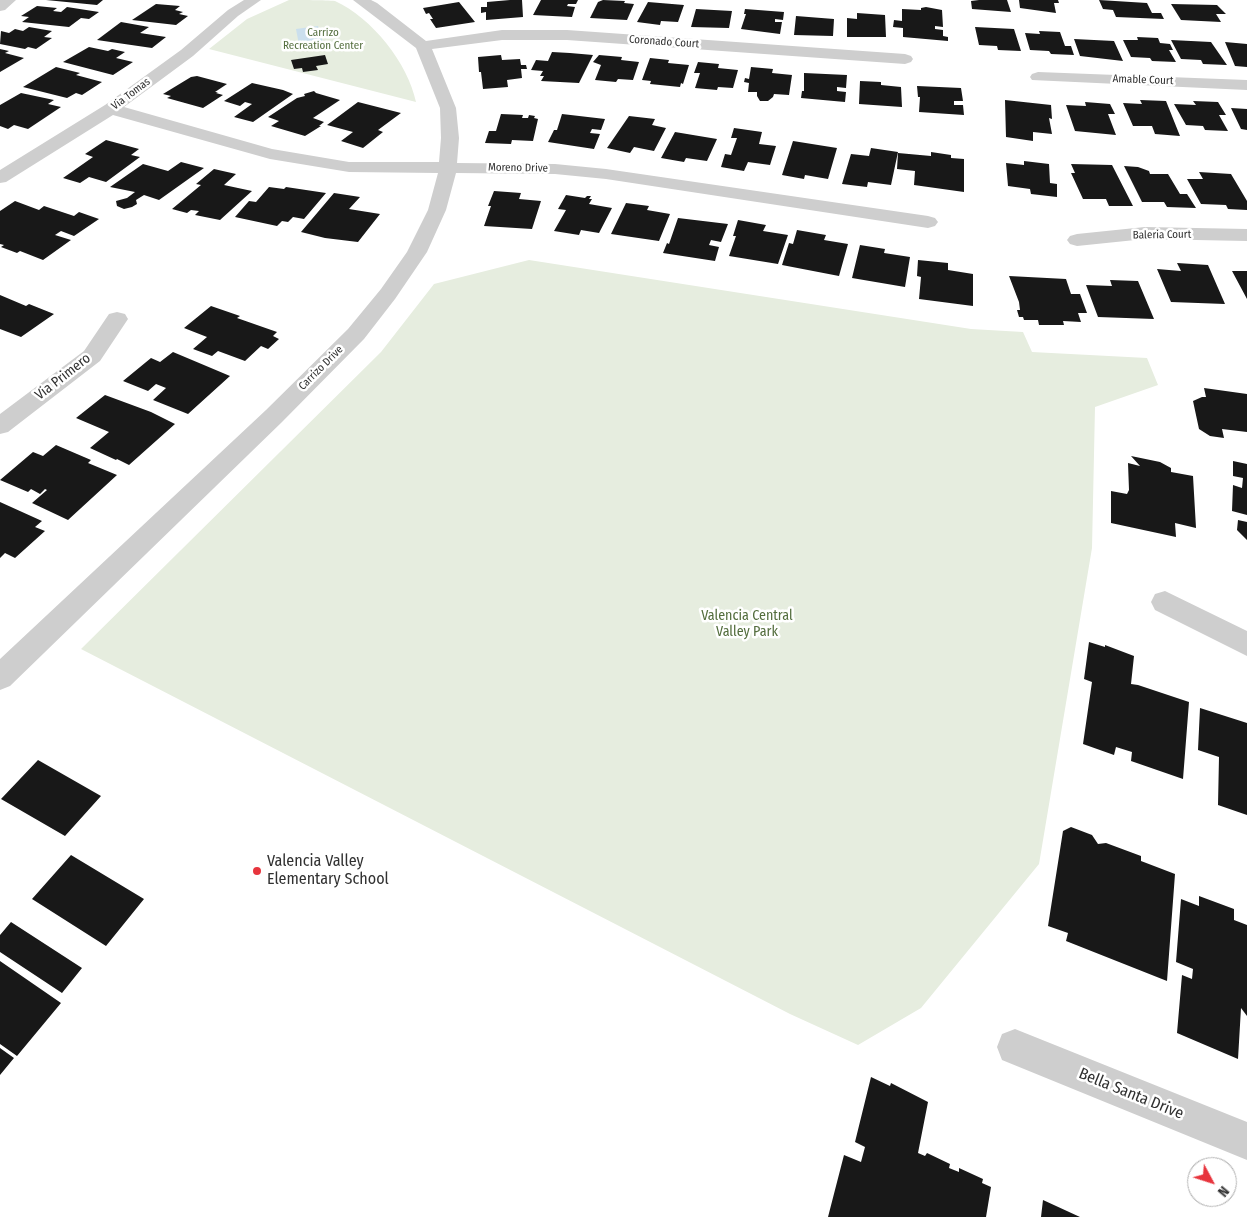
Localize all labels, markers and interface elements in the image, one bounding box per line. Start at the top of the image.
park label: Carrizo Recreation Center [283,26,363,52]
street label: Coronado Court [628,33,700,51]
street label: Amable Court [1112,72,1174,88]
street label: Via Tomas [109,75,153,113]
street label: Moreno Drive [488,161,548,175]
street label: Baleria Court [1133,228,1191,242]
street label: Carrizo Drive [296,343,346,393]
street label: Via Primero [32,350,94,404]
park label: Valencia Central Valley Park [701,608,793,640]
place label: Valencia Valley Elementary School [267,852,389,890]
marker: Valencia Valley Elementary School [251,865,263,877]
street label: Bella Santa Drive [1076,1064,1186,1124]
north arrow [1187,1157,1237,1207]
text: N [1214,1183,1232,1200]

